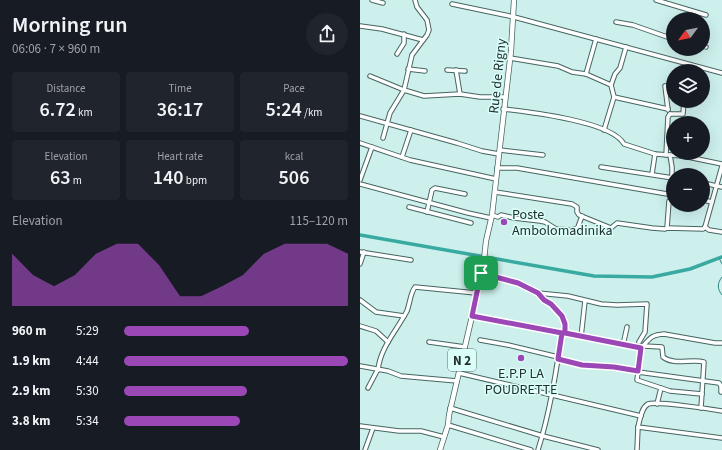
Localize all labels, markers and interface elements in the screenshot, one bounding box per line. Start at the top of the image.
text: Morning run [12,9,128,41]
north arrow [666,12,710,56]
map controls [666,12,710,212]
button: share [306,13,348,55]
street label: Rue de Rigny [484,37,512,115]
text: 06:06 · 7 × 960 m [12,40,100,58]
button: layers [666,64,710,108]
text: Distance [46,81,86,96]
text: Time [168,81,192,96]
text: Pace [283,81,305,96]
text: 6.72 [39,96,76,124]
text: 36:17 [157,96,203,124]
text: 5:24 [266,96,302,124]
text: km [76,105,93,120]
text: /km [302,105,322,120]
button: + [666,116,710,160]
text: Elevation [45,149,87,164]
text: Heart rate [157,149,203,164]
text: kcal [285,149,303,164]
text: 63 [50,164,71,192]
text: 140 [153,164,184,192]
text: 506 [279,164,309,192]
button: − [666,168,710,212]
text: m [71,173,82,188]
text: bpm [184,173,207,188]
place label: Poste Ambolomadinika [512,205,613,241]
text: Elevation [12,212,63,230]
text: 115–120 m [290,212,348,230]
marker: Poste Ambolomadinika [499,217,509,227]
pin [464,256,498,290]
icon: arrive [470,262,492,284]
text: 960 m [12,322,46,340]
text: 5:29 [76,322,99,340]
road number: N 2 [448,349,476,371]
text: 1.9 km [12,352,51,370]
text: 4:44 [76,352,99,370]
marker: E.P.P LA POUDRETTE [516,353,526,363]
place label: E.P.P LA POUDRETTE [485,364,557,400]
text: 2.9 km [12,382,51,400]
text: 5:30 [76,382,99,400]
text: 3.8 km [12,412,51,430]
text: 5:34 [76,412,99,430]

